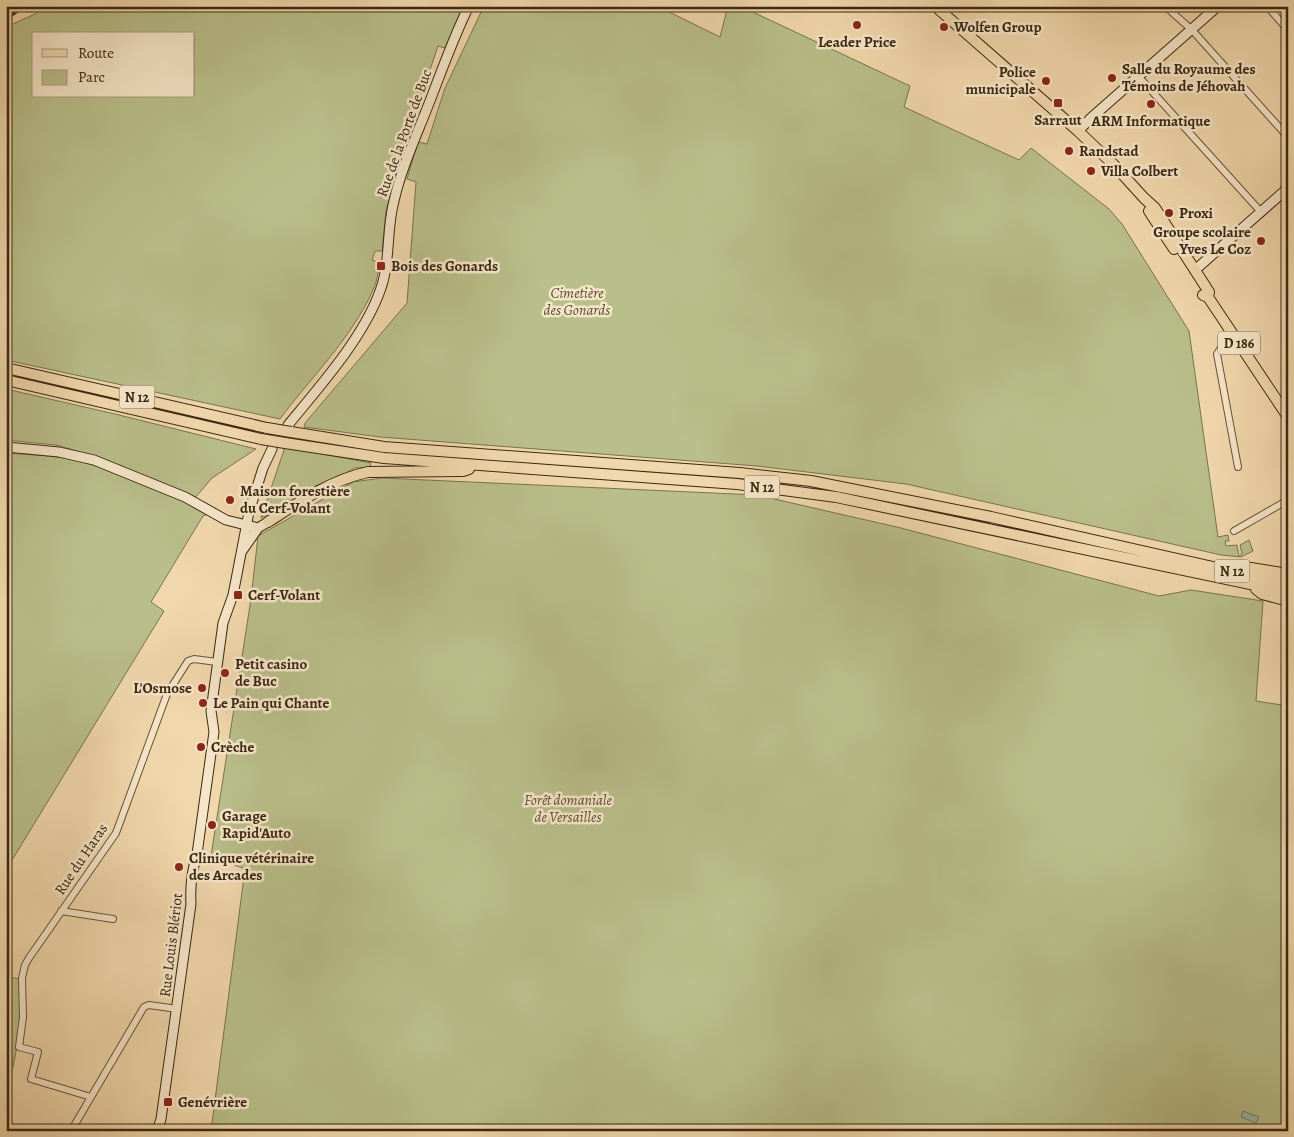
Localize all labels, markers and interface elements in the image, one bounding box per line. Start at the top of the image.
place label: Wolfen Group [953,17,1042,37]
marker: Leader Price [851,19,863,31]
marker: Wolfen Group [938,21,950,33]
legend [32,32,195,98]
place label: Leader Price [818,32,896,52]
text: Route [78,43,114,63]
place label: Salle du Royaume des Témoins de Jéhovah [1122,59,1256,96]
place label: Police municipale [965,62,1036,99]
street label: Rue de la Porte de Buc [372,66,436,200]
text: Parc [78,67,105,87]
marker: Salle du Royaume des Témoins de Jéhovah [1106,72,1118,84]
marker: Police municipale [1040,75,1052,87]
marker: Sarraut [1052,97,1064,109]
marker: ARM Informatique [1145,98,1157,110]
place label: Sarraut [1034,110,1082,130]
place label: ARM Informatique [1091,111,1211,131]
place label: Randstad [1079,141,1140,161]
marker: Randstad [1063,145,1075,157]
place label: Villa Colbert [1100,161,1178,181]
marker: Villa Colbert [1085,165,1097,177]
place label: Proxi [1179,203,1214,223]
marker: Proxi [1163,207,1175,219]
place label: Groupe scolaire Yves Le Coz [1153,222,1251,259]
marker: Groupe scolaire Yves Le Coz [1255,235,1267,247]
place label: Bois des Gonards [391,256,498,276]
marker: Bois des Gonards [375,260,387,272]
park label: Cimetière des Gonards [544,283,610,320]
road number: D 186 [1218,332,1260,354]
road number: N 12 [120,386,154,408]
road number: N 12 [744,476,780,498]
place label: Maison forestière du Cerf-Volant [240,481,350,518]
marker: Maison forestière du Cerf-Volant [224,494,236,506]
road number: N 12 [1214,560,1250,582]
place label: Cerf-Volant [248,585,320,605]
marker: Cerf-Volant [232,589,244,601]
place label: Petit casino de Buc [235,654,308,691]
marker: Petit casino de Buc [219,667,231,679]
place label: L'Osmose [133,678,192,698]
marker: L'Osmose [196,682,208,694]
place label: Le Pain qui Chante [213,693,330,713]
marker: Le Pain qui Chante [197,697,209,709]
place label: Crèche [211,737,254,757]
marker: Crèche [195,741,207,753]
park label: Forêt domaniale de Versailles [524,790,613,827]
place label: Garage Rapid'Auto [222,806,291,843]
street label: Rue du Haras [50,819,112,899]
marker: Garage Rapid'Auto [206,819,218,831]
place label: Clinique vétérinaire des Arcades [189,848,314,885]
marker: Clinique vétérinaire des Arcades [173,861,185,873]
street label: Rue Louis Blériot [155,892,187,998]
place label: Genévrière [178,1092,247,1112]
marker: Genévrière [162,1096,174,1108]

